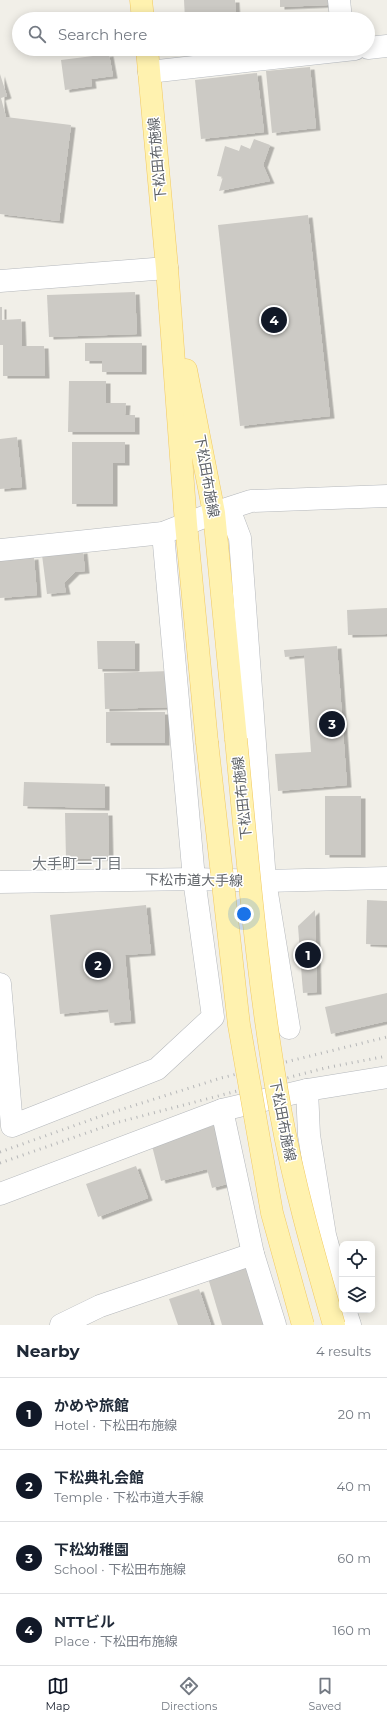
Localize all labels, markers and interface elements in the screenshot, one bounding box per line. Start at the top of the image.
search box [12,12,375,56]
icon: search [26,23,48,45]
text: Search here [58,25,147,44]
street label: 下松田布施線 [144,116,170,202]
pin: 4 [261,305,287,335]
street label: 下松田布施線 [191,433,223,519]
pin: 3 [319,709,345,739]
street label: 下松田布施線 [229,755,255,841]
district label: 大手町一丁目 [32,854,122,873]
street label: 下松市道大手線 [145,870,243,890]
your location [234,904,254,924]
pin: 1 [295,940,321,970]
pin: 2 [85,950,111,980]
street label: 下松田布施線 [266,1077,300,1163]
map controls [339,1241,375,1313]
button: locate [339,1241,375,1277]
button: layers [339,1277,375,1313]
text: Nearby [16,1341,80,1361]
text: 4 results [316,1343,371,1359]
text: かめや旅館 [54,1396,129,1415]
text: 1 [26,1406,32,1422]
text: 20 m [338,1406,371,1422]
text: Hotel · 下松田布施線 [54,1417,177,1433]
text: 下松典礼会館 [54,1468,144,1487]
text: 2 [25,1478,33,1494]
text: 40 m [337,1478,371,1494]
text: Temple · 下松市道大手線 [54,1489,204,1505]
text: 下松幼稚園 [54,1540,129,1559]
text: 3 [25,1550,33,1566]
text: 60 m [337,1550,371,1566]
text: School · 下松田布施線 [54,1561,186,1577]
text: NTTビル [54,1612,115,1631]
text: 4 [25,1622,33,1638]
text: 160 m [333,1622,371,1638]
text: Place · 下松田布施線 [54,1633,178,1649]
tab: Map [46,1675,70,1713]
tab: Directions [161,1675,217,1713]
tab: Saved [308,1675,341,1713]

